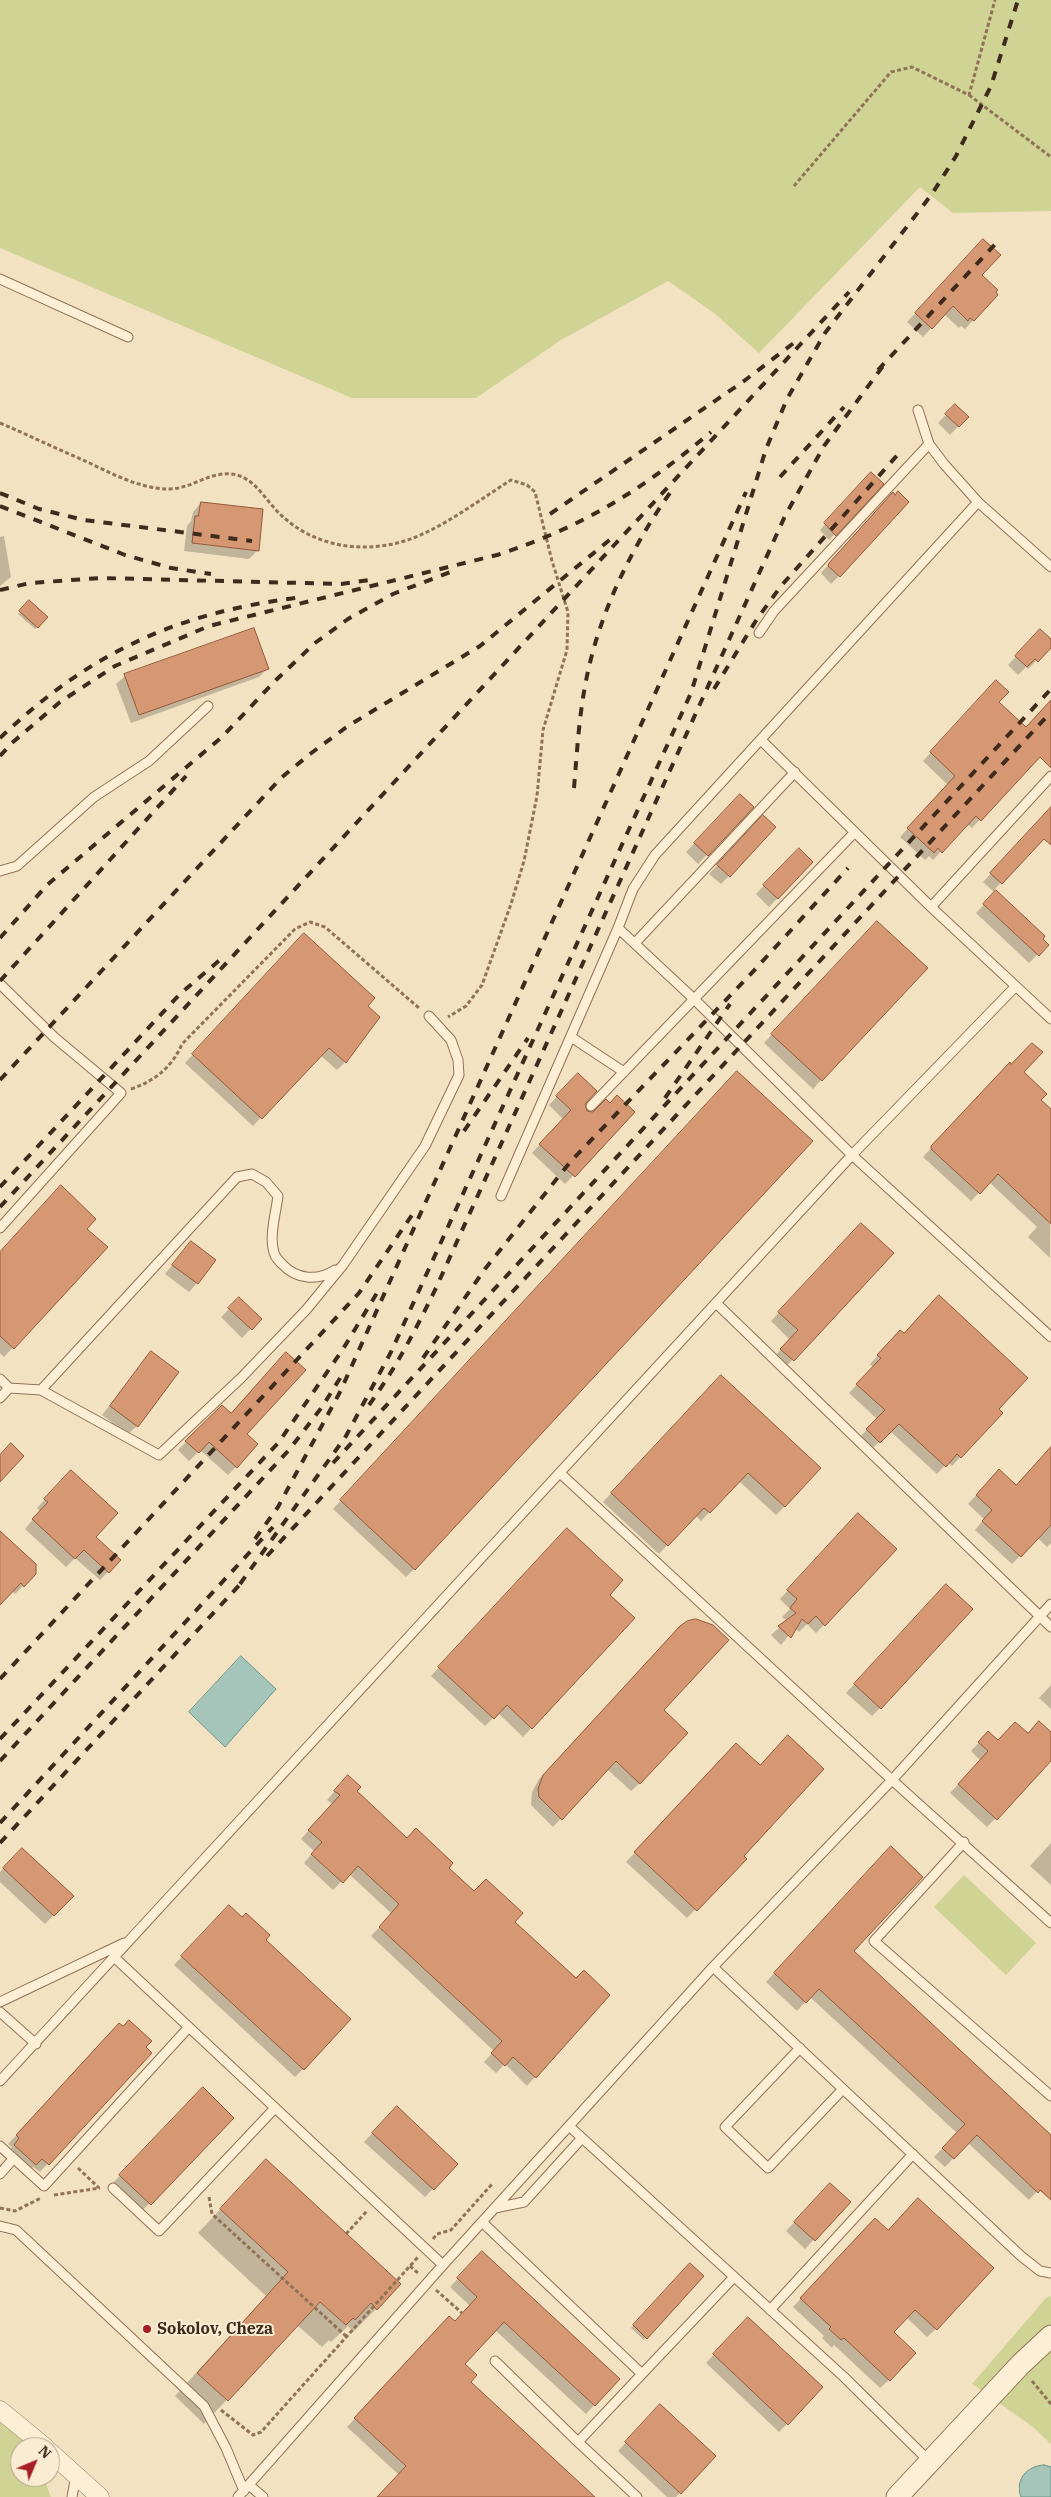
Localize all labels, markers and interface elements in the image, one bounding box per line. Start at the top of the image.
place label: Sokolov, Cheza [157,2319,273,2339]
marker: Sokolov, Cheza [141,2323,153,2335]
north arrow [10,2437,60,2487]
text: N [35,2442,55,2462]

